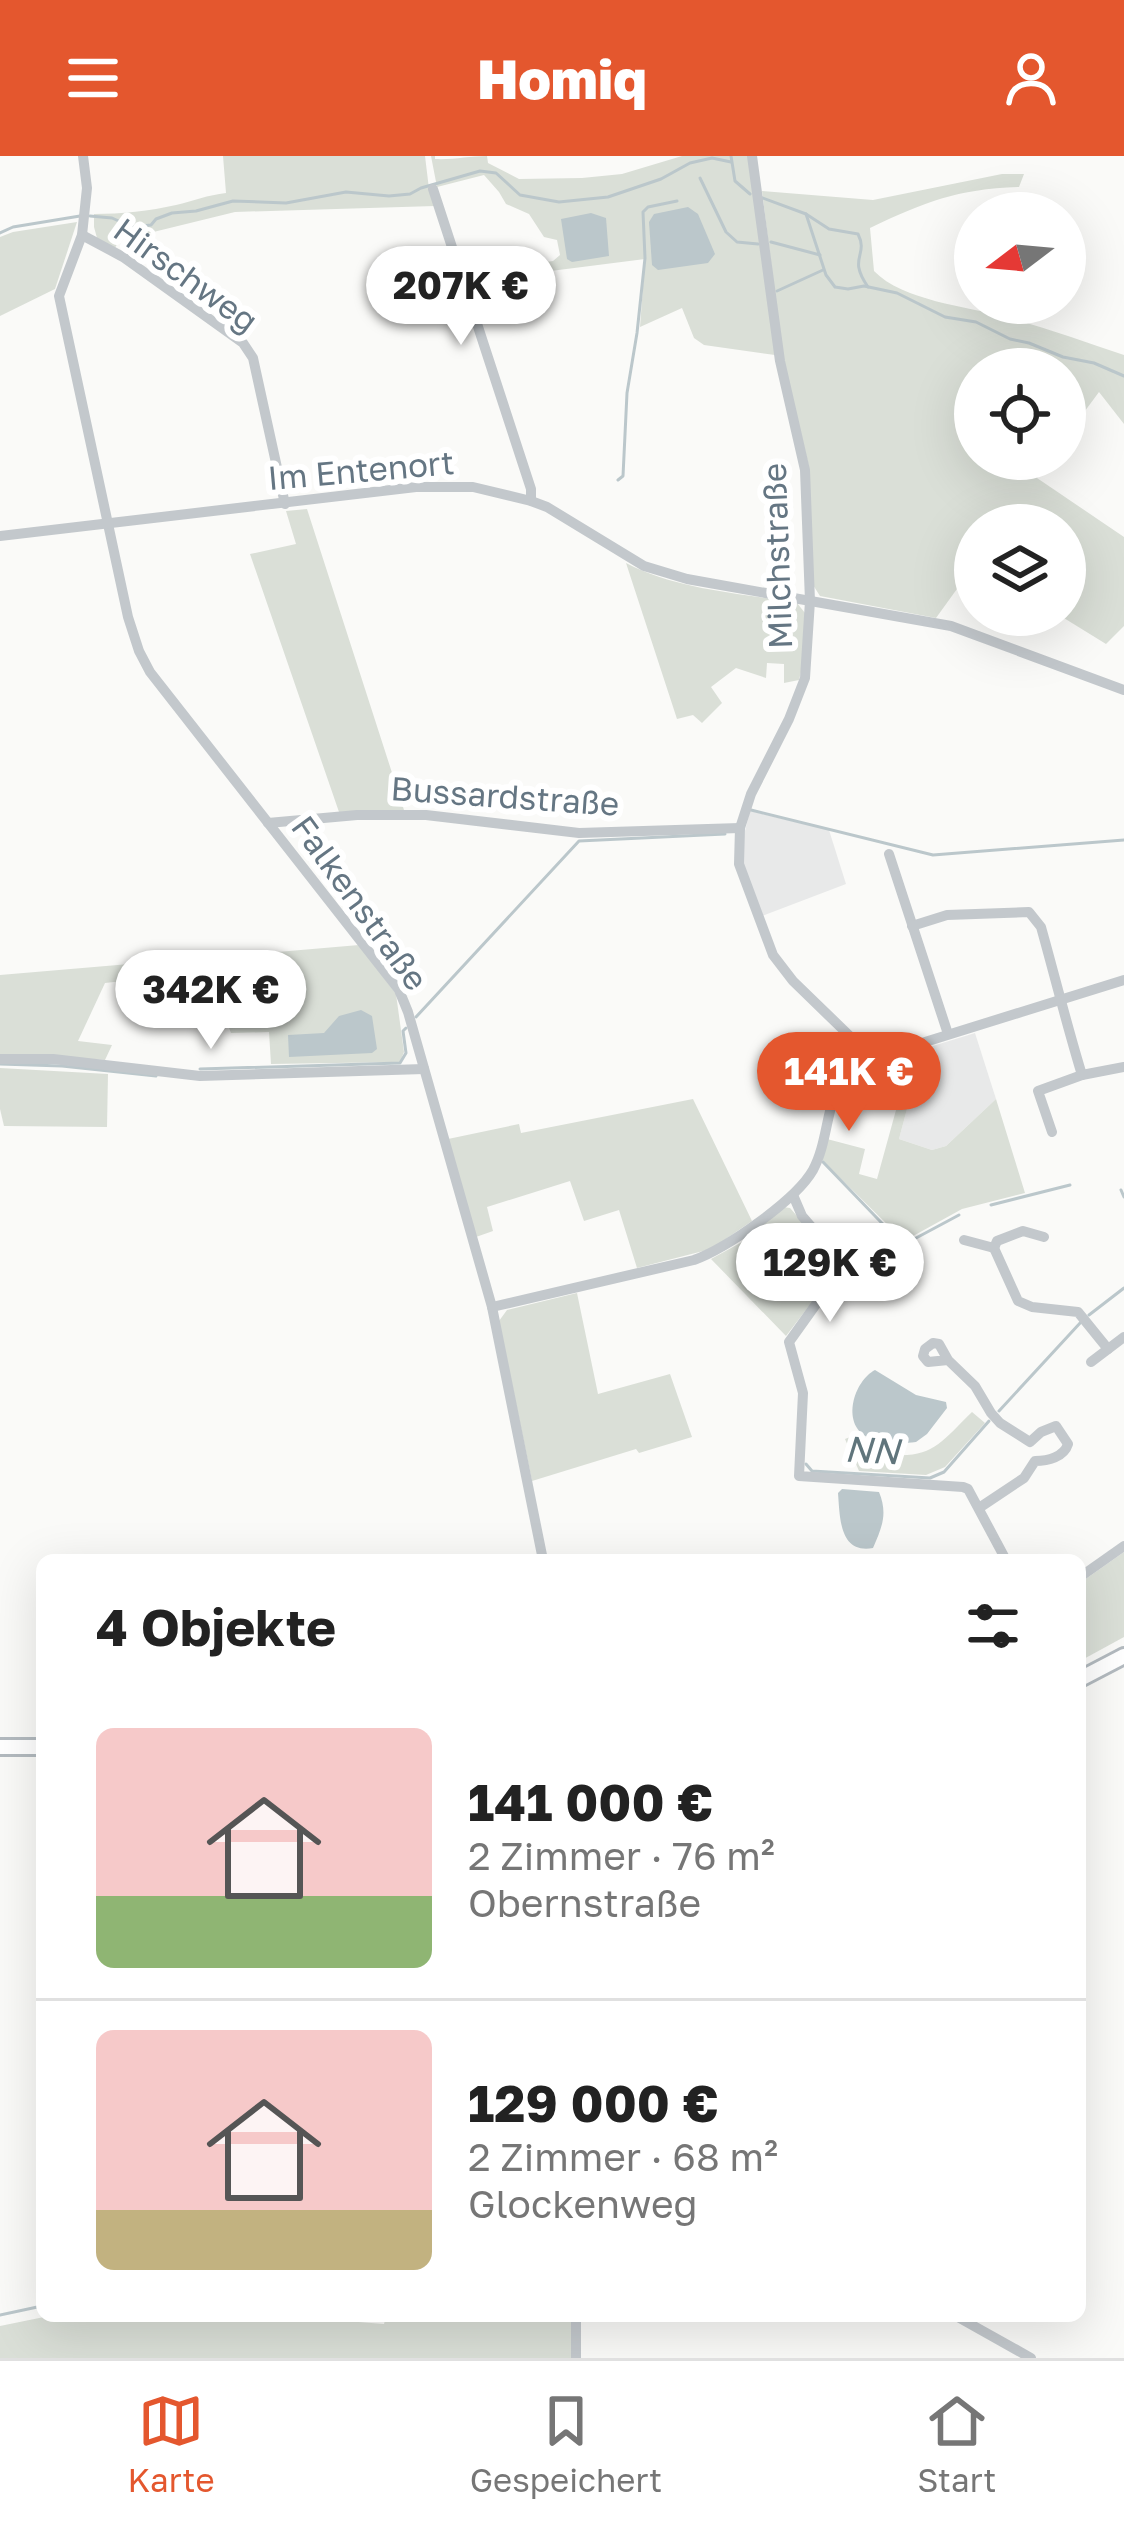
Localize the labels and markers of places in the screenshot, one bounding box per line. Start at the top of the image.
pin: 207K € [363,246,559,348]
pin: 342K € [113,950,309,1052]
pin: 141K € [751,1032,947,1134]
pin: 129K € [732,1223,928,1325]

